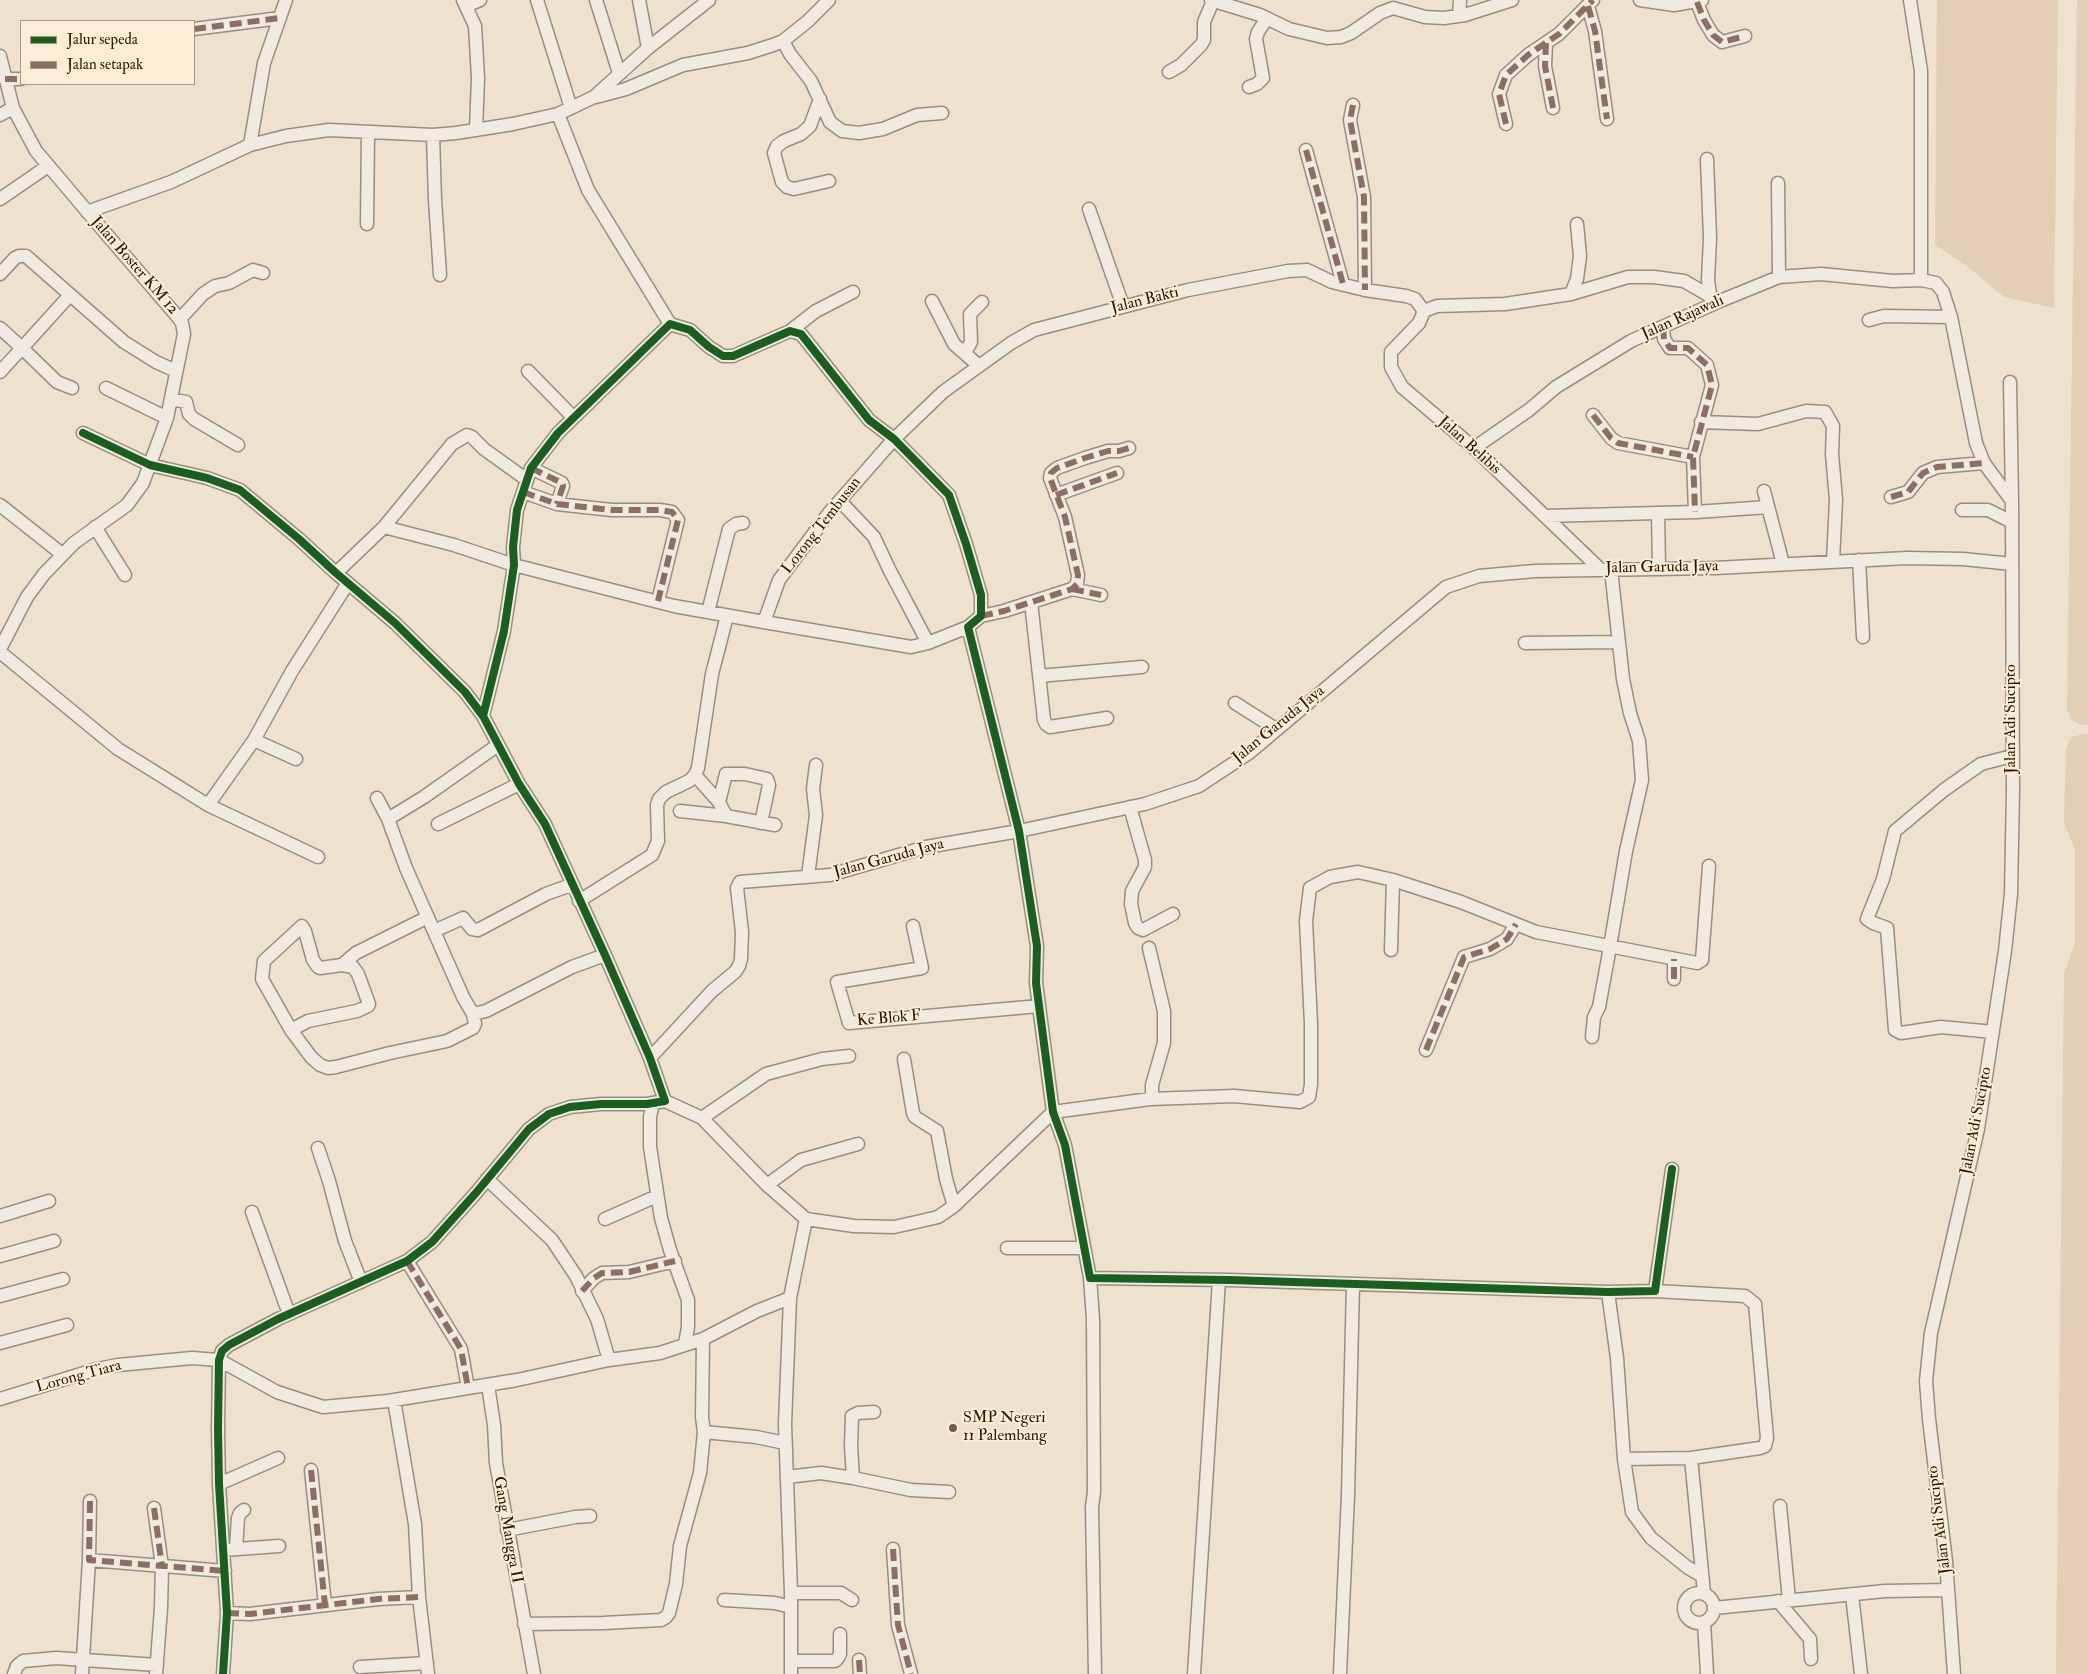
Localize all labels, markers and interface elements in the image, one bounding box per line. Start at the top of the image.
legend [20,20,195,85]
text: Jalur sepeda [67,30,138,49]
text: Jalan setapak [67,55,143,74]
street label: Jalan Boster KM 12 [86,213,182,319]
street label: Jalan Bakti [1109,283,1181,319]
street label: Jalan Rajawali [1639,291,1727,345]
street label: Jalan Belibis [1434,413,1504,479]
street label: Lorong Tembusan [778,474,866,578]
street label: Jalan Garuda Jaya [1605,557,1719,579]
street label: Jalan Adi Sucipto [2002,664,2022,774]
street label: Jalan Garuda Jaya [1229,682,1329,768]
street label: Jalan Garuda Jaya [832,835,946,883]
street label: Ke Blok F [856,1007,922,1031]
street label: Jalan Adi Sucipto [1957,1065,1997,1177]
street label: Lorong Tiara [34,1356,124,1398]
place label: SMP Negeri 11 Palembang [963,1409,1047,1447]
marker: SMP Negeri 11 Palembang [947,1422,959,1434]
street label: Jalan Adi Sucipto [1924,1465,1956,1575]
street label: Gang Mangga II [488,1475,526,1585]

